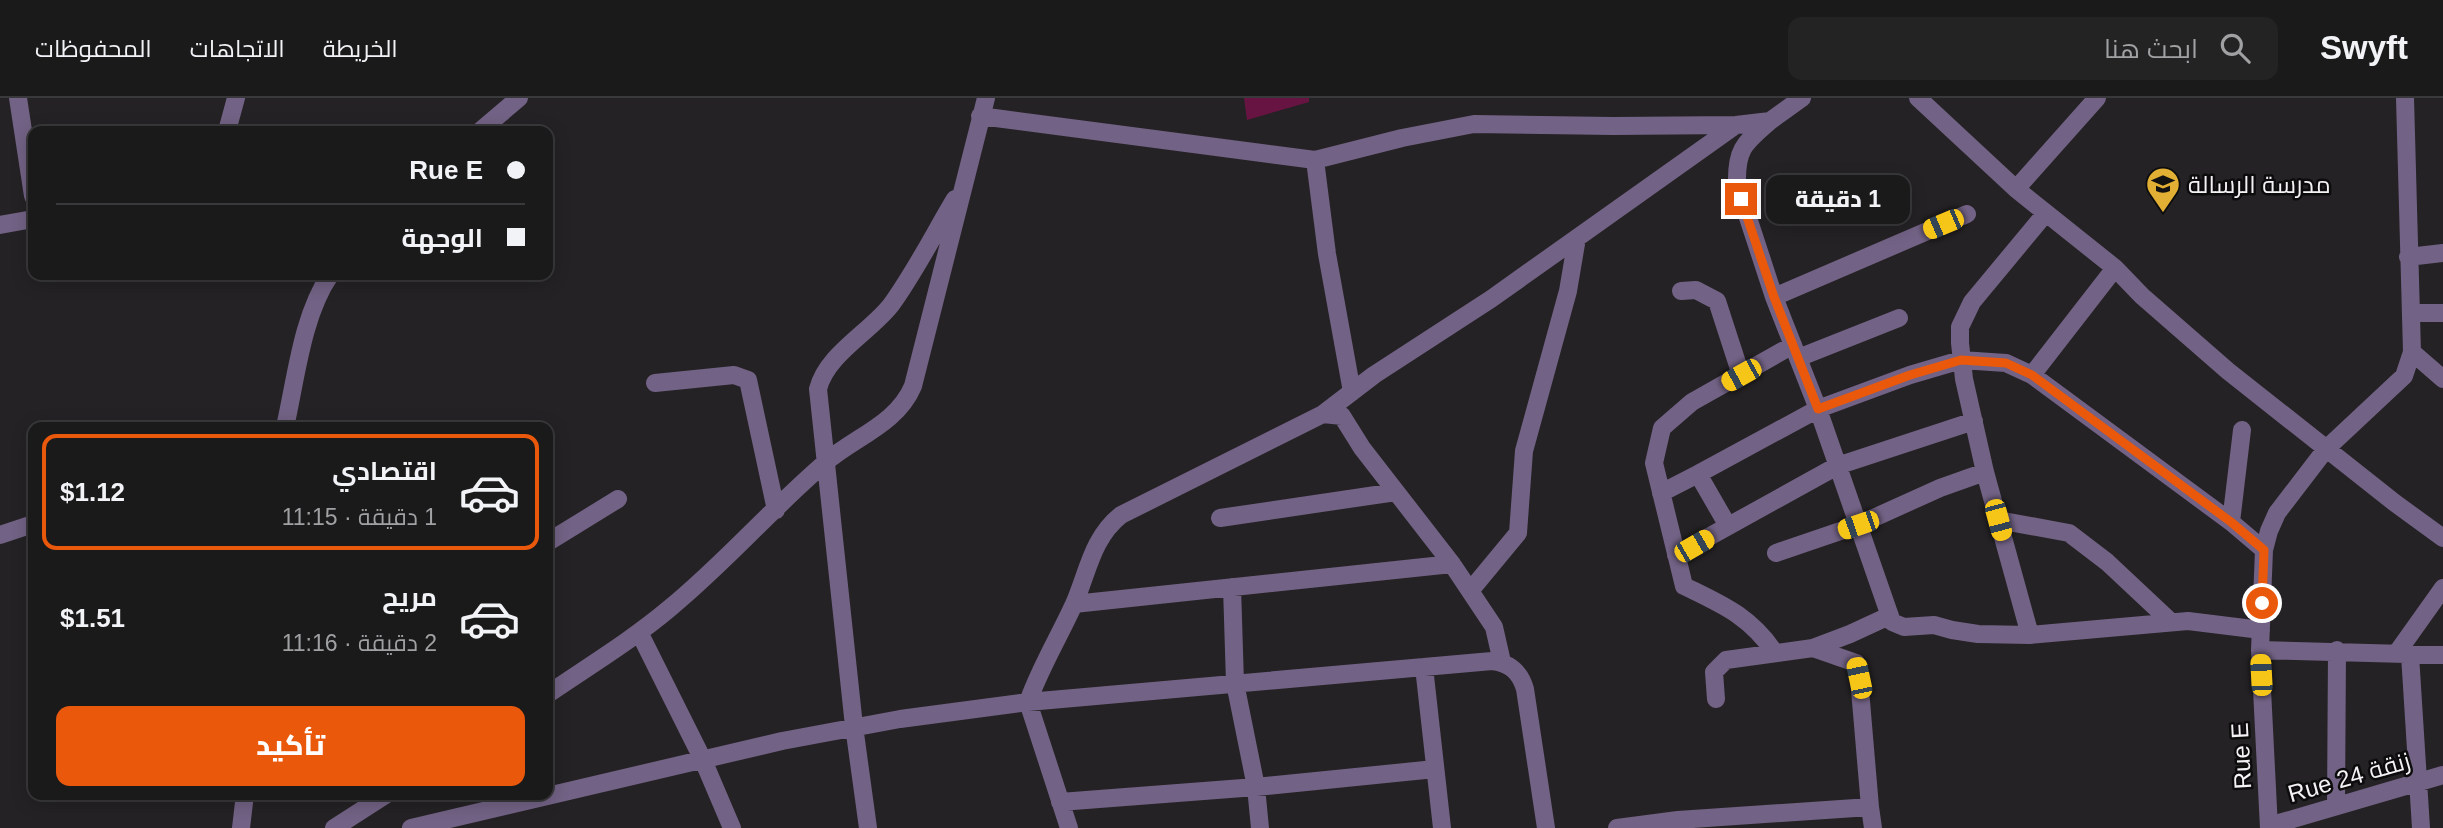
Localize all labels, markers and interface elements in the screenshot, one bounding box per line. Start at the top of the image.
search box [1788,17,2278,80]
icon: search [2216,29,2254,67]
text: Swyft [2320,29,2408,66]
text: ابحث هنا [2104,34,2198,64]
text: المحفوظات [35,35,152,62]
text: الاتجاهات [190,35,285,62]
text: الخريطة [323,35,398,62]
text: Rue E [409,155,483,185]
school or university icon: مدرسة الرسالة [2144,165,2182,214]
place label: مدرسة الرسالة [2188,171,2331,198]
callout: 1 دقيقة [1766,174,1909,224]
route end [1725,183,1757,215]
text: 1 دقيقة [1795,186,1881,212]
car [1920,206,1967,242]
text: الوجهة [402,223,483,253]
car [1718,356,1765,394]
text: اقتصادي [332,456,437,486]
icon: car [458,461,521,524]
text: $1.12 [60,477,125,507]
car [1983,497,2014,543]
text: 1 دقيقة · 11:15 [282,504,437,530]
car [1835,508,1882,542]
car [1671,526,1718,566]
text: مريح [382,582,437,612]
icon: car [458,587,521,650]
route start [2246,587,2278,619]
text: $1.51 [60,603,125,633]
text: 2 دقيقة · 11:16 [282,630,437,656]
car [2250,653,2273,697]
car [1845,655,1874,701]
button: تأكيد [56,706,525,786]
street label: Rue E [2226,722,2256,790]
street label: Rue 24 زنقة [2285,747,2413,807]

